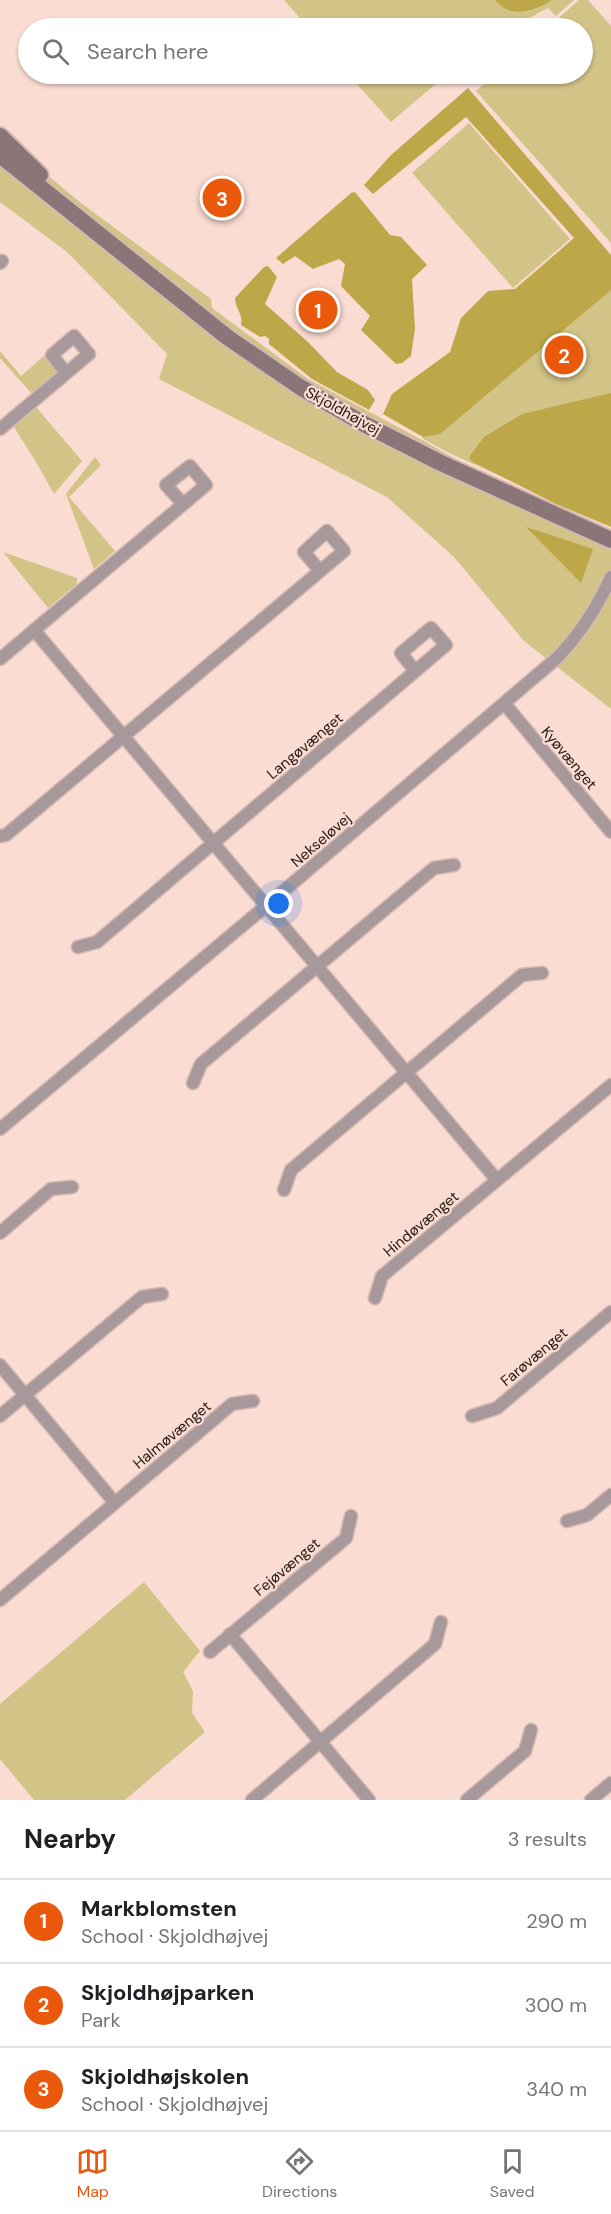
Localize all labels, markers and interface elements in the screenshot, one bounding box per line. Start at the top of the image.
search box [18,18,593,84]
icon: search [39,35,72,68]
text: Search here [87,37,208,66]
pin: 3 [202,176,242,220]
pin: 1 [298,288,338,332]
pin: 2 [544,332,584,378]
street label: Skjoldhøjvej [302,382,384,440]
street label: Langøvænget [263,708,347,784]
street label: Kyøvænget [537,722,601,794]
street label: Nekseløvej [287,808,355,872]
your location [264,889,293,918]
street label: Hindøvænget [379,1187,463,1261]
street label: Farøvænget [496,1323,572,1391]
street label: Halmøvænget [129,1396,215,1473]
street label: Fejøvænget [250,1533,324,1601]
text: Nearby [24,1822,116,1856]
text: 3 results [508,1826,587,1852]
text: Markblomsten [81,1894,237,1923]
text: 1 [40,1908,47,1934]
text: 290 m [526,1908,587,1934]
text: School · Skjoldhøjvej [81,1923,268,1949]
text: Skjoldhøjparken [81,1978,254,2007]
text: 2 [38,1992,49,2018]
text: 300 m [525,1992,587,2018]
text: Park [81,2007,121,2033]
text: Skjoldhøjskolen [81,2062,249,2091]
text: 3 [37,2076,50,2102]
text: 340 m [526,2076,587,2102]
text: School · Skjoldhøjvej [81,2091,268,2117]
tab: Map [76,2145,109,2202]
tab: Directions [262,2145,337,2202]
tab: Saved [490,2145,535,2202]

